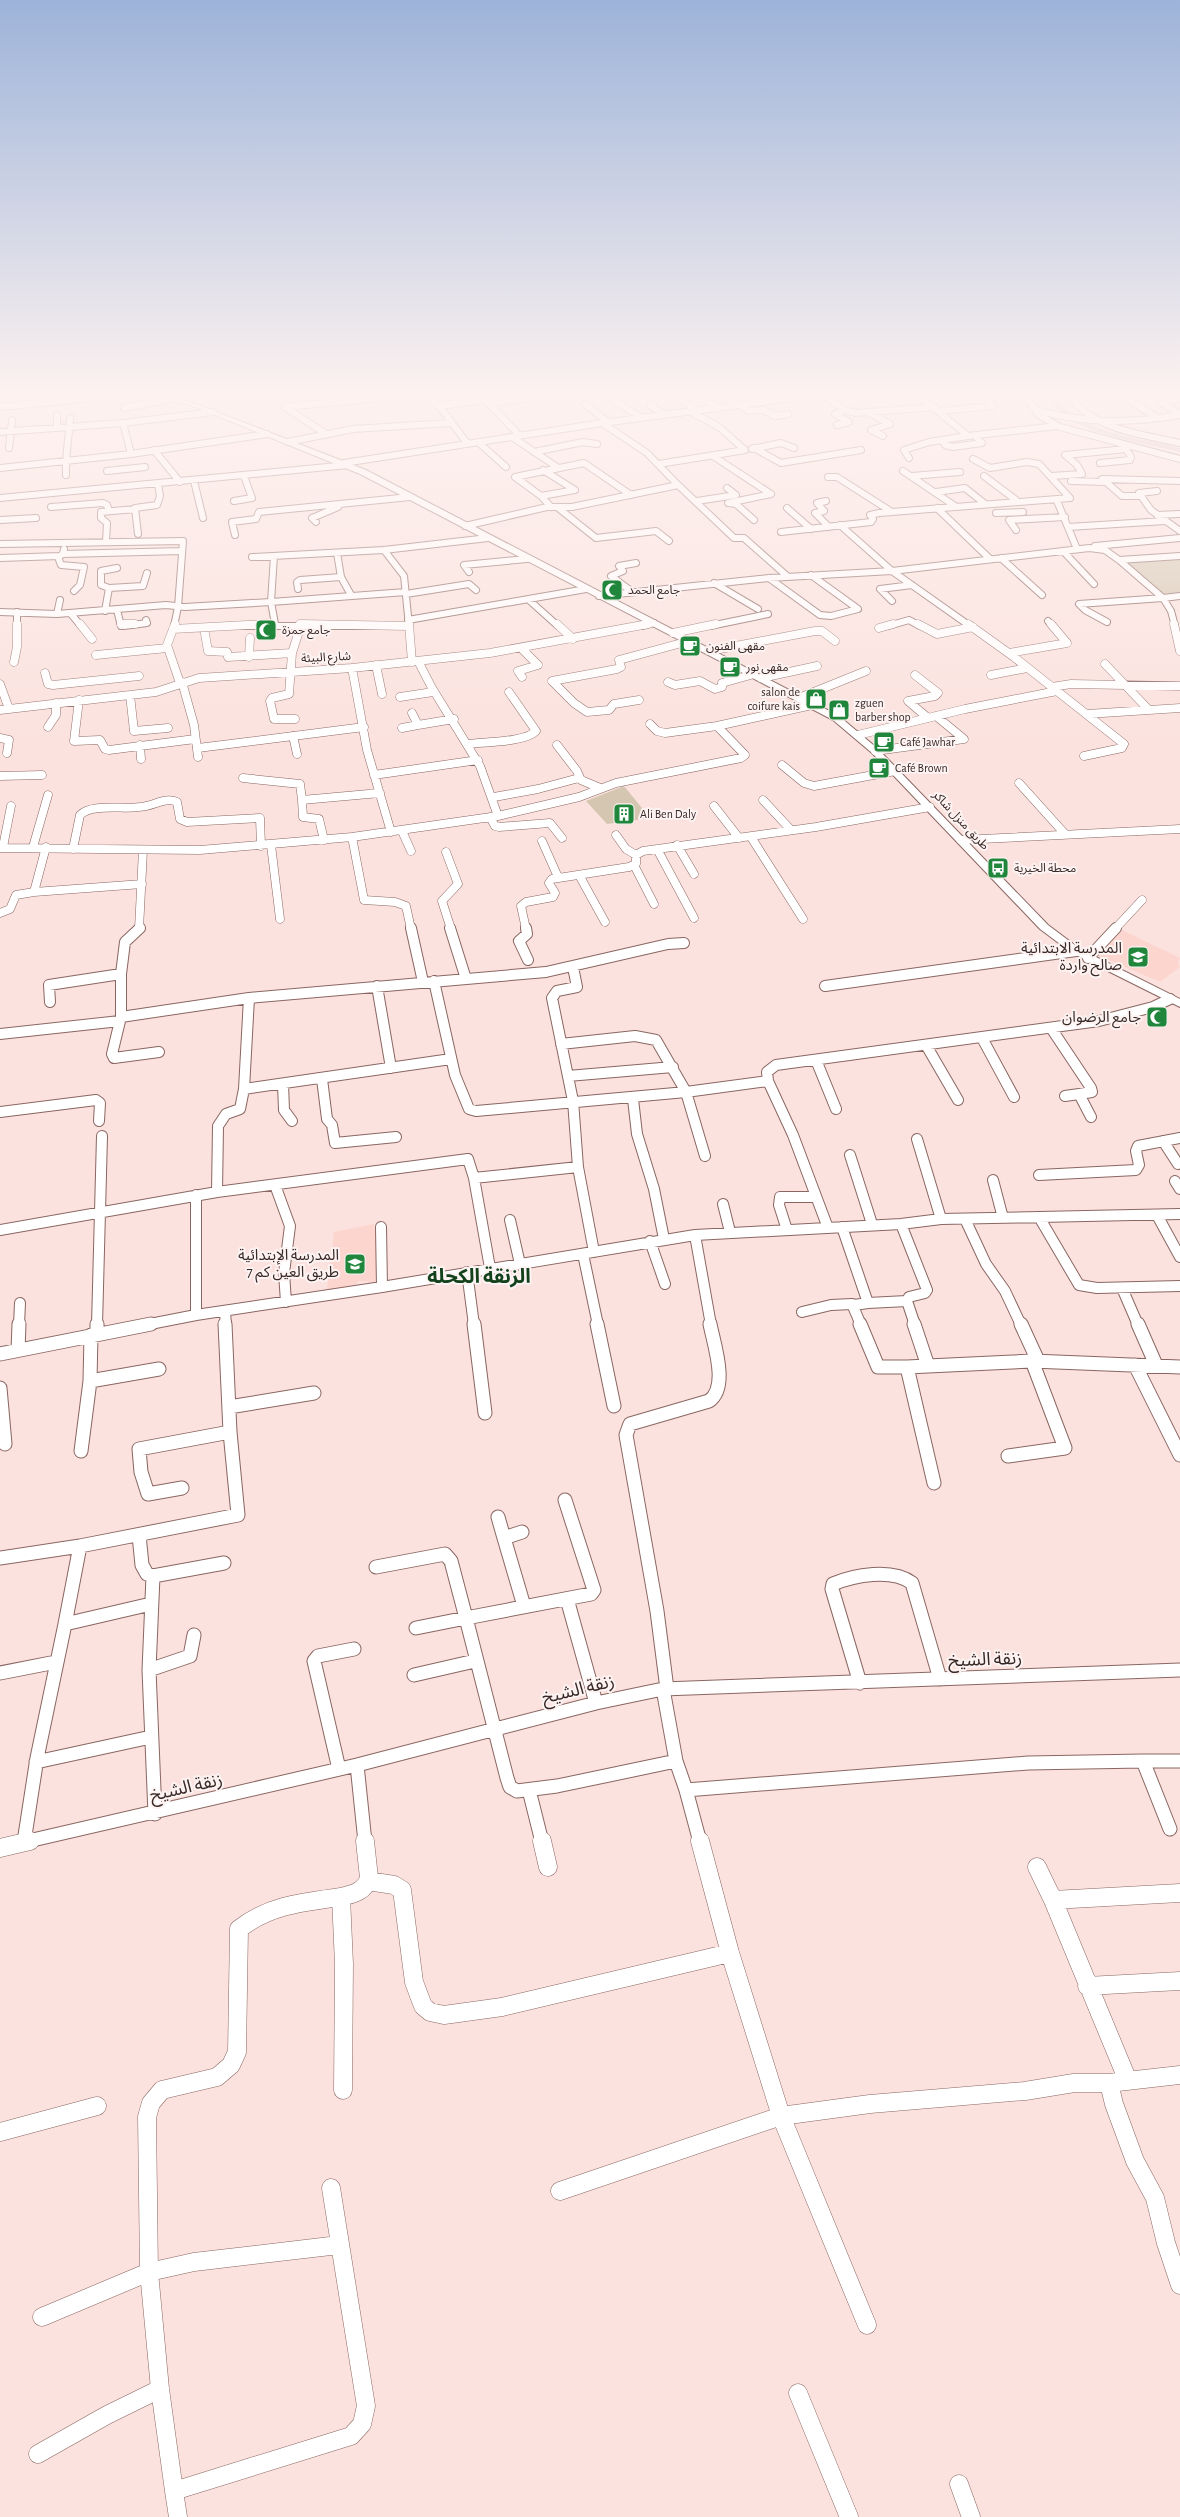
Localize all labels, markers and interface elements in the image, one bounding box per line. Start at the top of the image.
mosque icon: جامع الحمد [600,578,624,602]
place label: جامع الحمد [628,584,680,599]
mosque icon: جامع حمزة [254,618,278,642]
place label: جامع حمزة [282,624,330,639]
cafe icon: مقهى الفنون [678,634,702,658]
place label: مقهى الفنون [706,640,765,653]
street label: شارع البيئة [301,650,351,667]
cafe icon: مقهى نور [718,655,742,679]
place label: مقهى نور [745,661,788,674]
place label: salon de coifure kais [747,686,800,712]
shop icon: salon de coifure kais [804,687,828,711]
place label: zguen barber shop [855,697,911,723]
shop icon: zguen barber shop [827,698,851,722]
cafe icon: Café Jawhar [872,730,896,754]
place label: Café Jawhar [900,736,955,748]
cafe icon: Café Brown [867,756,891,780]
place label: Café Brown [895,762,948,774]
street label: طريق منزل شاكر [929,787,991,853]
building icon: Ali Ben Daly [612,802,636,826]
place label: Ali Ben Daly [640,808,696,821]
bus stop icon: محطة الخيرية [986,856,1010,880]
place label: محطة الخيرية [1014,862,1076,875]
place label: المدرسة الابتدائية صالح واردة [1021,941,1122,977]
school or university icon: المدرسة الابتدائية صالح واردة [1126,945,1150,969]
mosque icon: جامع الرضوان [1145,1005,1169,1029]
place label: جامع الرضوان [1062,1010,1141,1029]
place label: المدرسة الإبتدائية طريق العين كم 7 [238,1248,339,1283]
school or university icon: المدرسة الإبتدائية طريق العين كم 7 [343,1252,367,1276]
district label: الزنقة الكحلة [427,1266,531,1288]
street label: زنقة الشيخ [948,1650,1023,1673]
street label: زنقة الشيخ [540,1672,617,1711]
street label: زنقة الشيخ [148,1771,225,1808]

